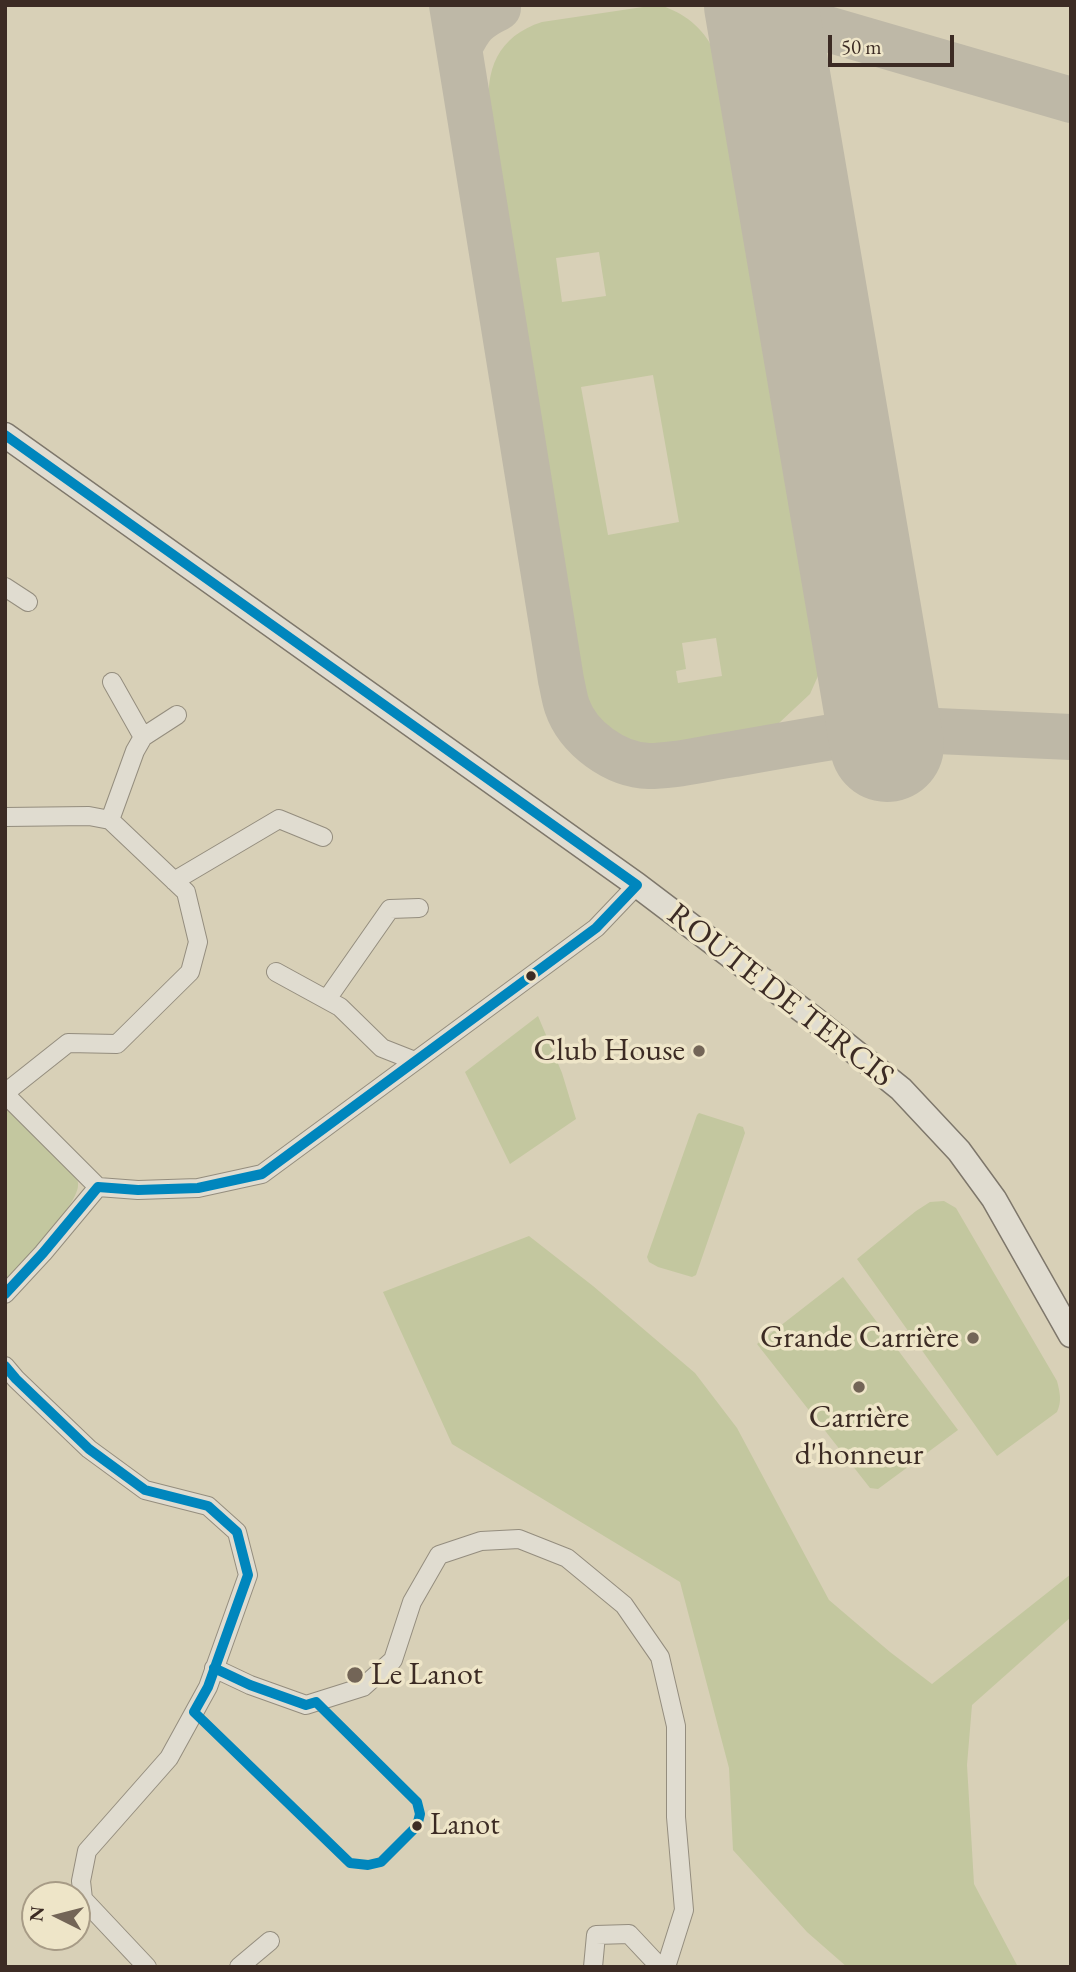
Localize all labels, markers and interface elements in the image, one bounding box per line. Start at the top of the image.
scale bar [831,21,957,65]
text: 50 m [841,33,882,60]
street label: ROUTE DE TERCIS [659,896,901,1096]
unlabelled marker [524,969,538,983]
place label: Club House [533,1032,685,1070]
marker: Club House [691,1043,707,1059]
place label: Grande Carrière [760,1319,959,1357]
marker: Grande Carrière [965,1330,981,1346]
marker: Carrière d'honneur [851,1379,867,1395]
place label: Carrière d'honneur [795,1399,923,1474]
place label: Le Lanot [371,1656,483,1694]
marker: Le Lanot [345,1665,365,1685]
place label: Lanot [430,1808,500,1844]
marker: Lanot [410,1819,424,1833]
north arrow [21,1881,91,1951]
text: N [23,1905,50,1923]

